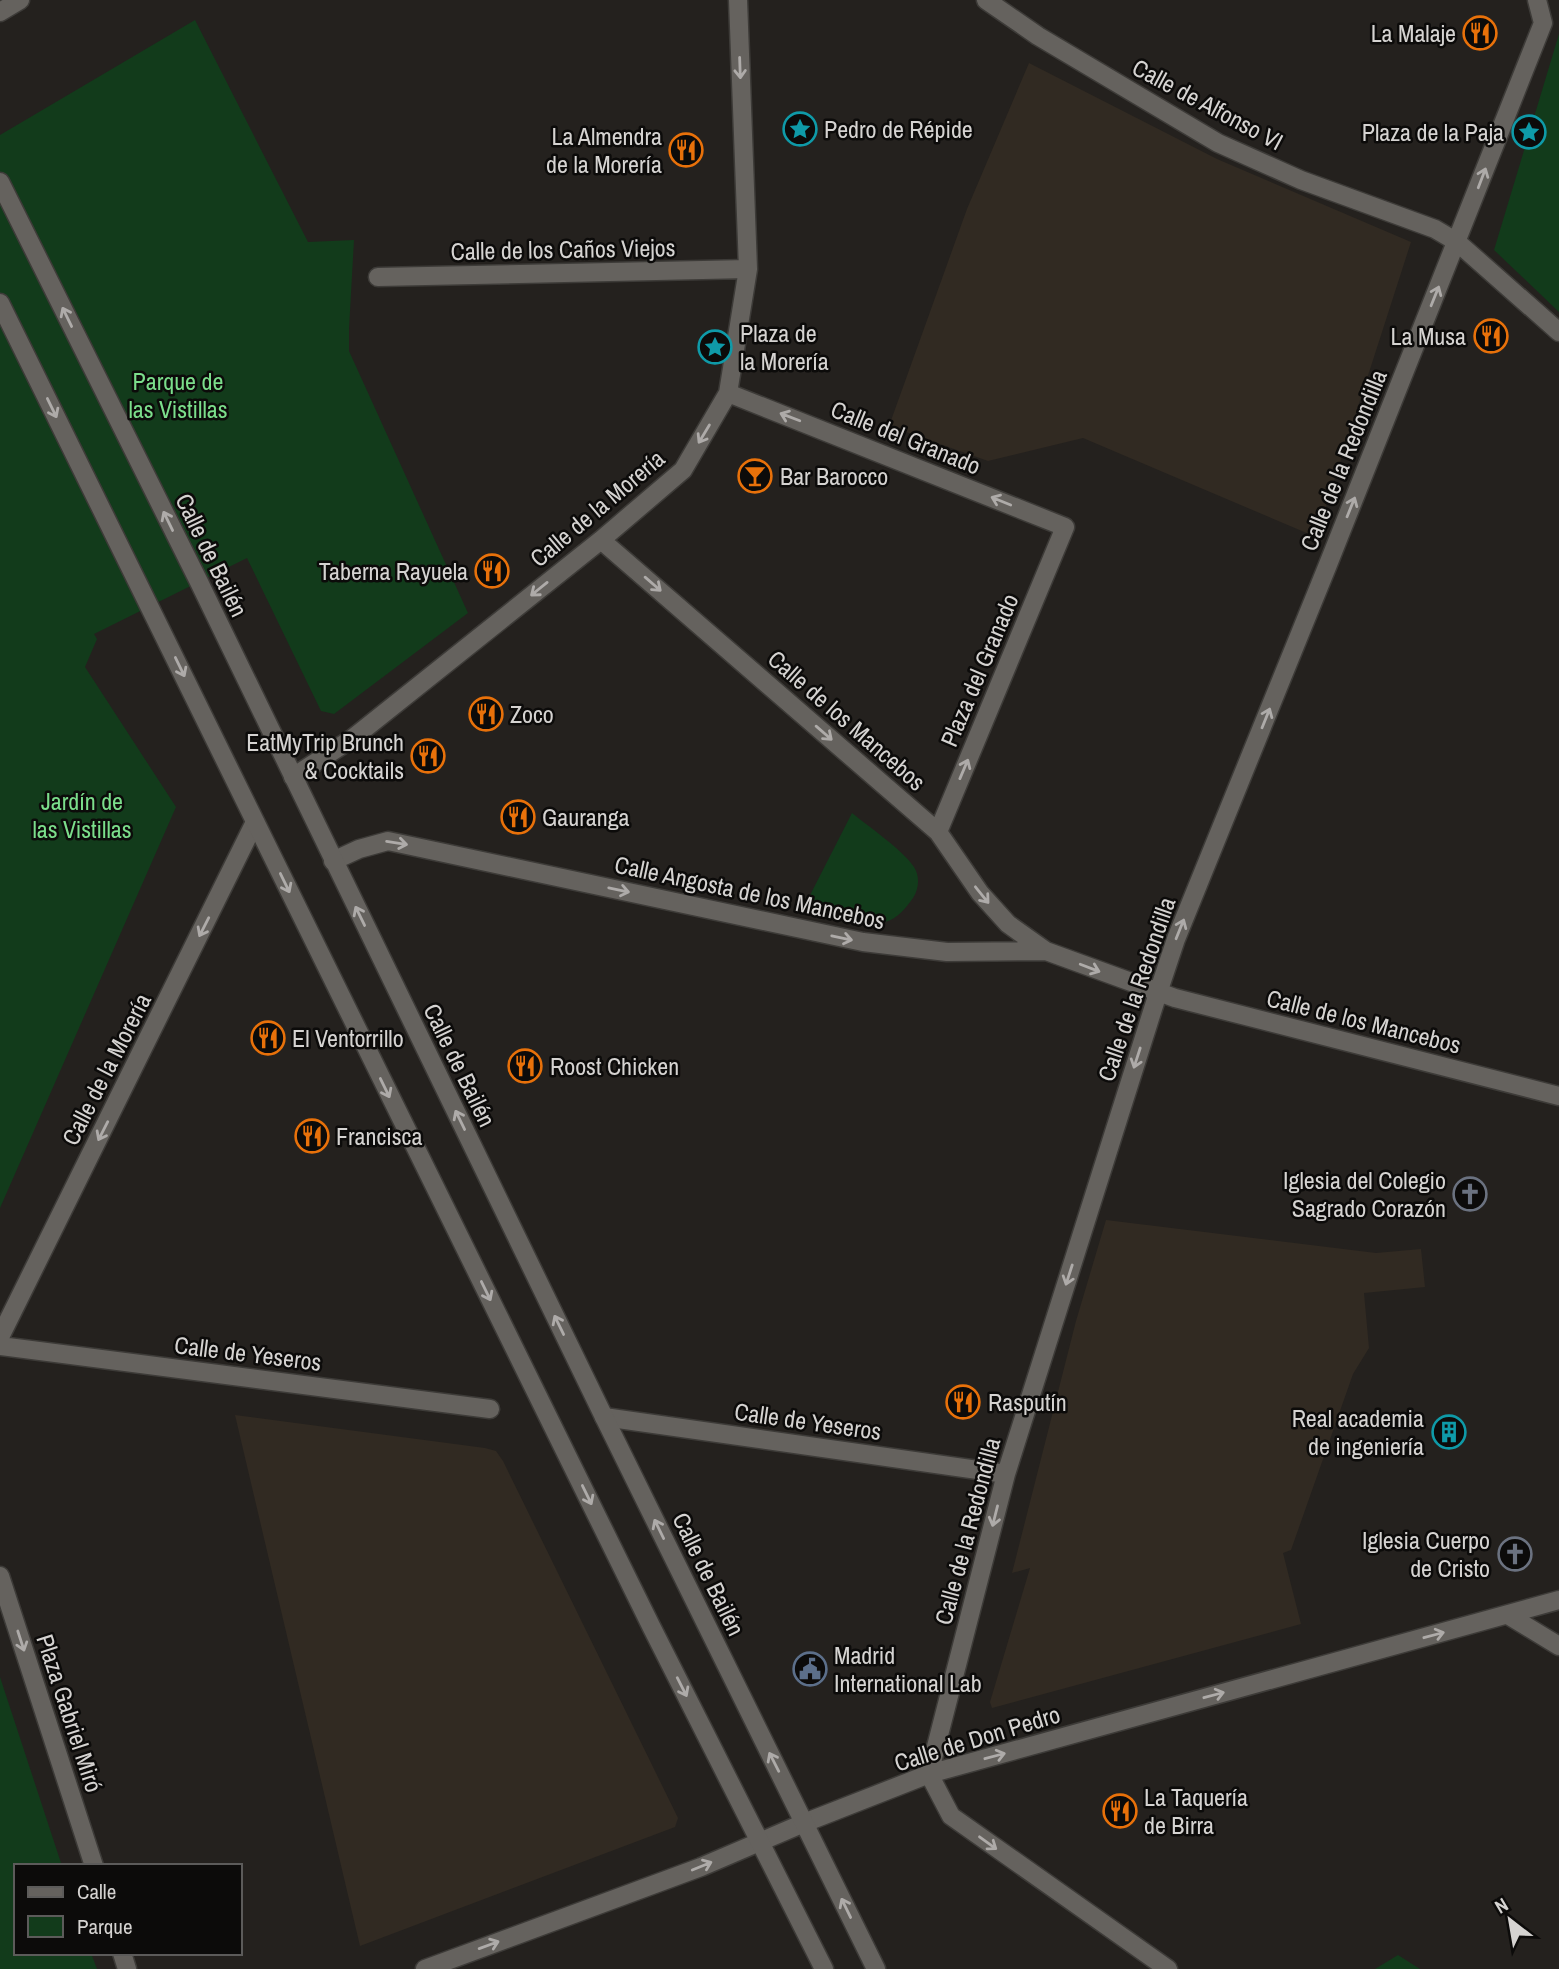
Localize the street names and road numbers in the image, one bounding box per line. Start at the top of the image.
street label: Calle de Alfonso VI [1127,51,1289,157]
street label: Calle de los Caños Viejos [450,231,676,267]
street label: Calle de la Redondilla [1292,365,1394,555]
street label: Calle del Granado [826,392,986,482]
street label: Calle de la Morería [523,442,671,574]
street label: Calle de Bailén [168,488,256,622]
street label: Plaza del Granado [932,589,1026,751]
street label: Calle de los Mancebos [761,643,933,797]
street label: Calle Angosta de los Mancebos [612,848,888,936]
street label: Calle de la Redondilla [1090,893,1182,1085]
street label: Calle de los Mancebos [1264,981,1464,1061]
street label: Calle de la Morería [54,988,158,1150]
street label: Calle de Bailén [416,998,504,1132]
street label: Calle de Yeseros [173,1328,323,1378]
street label: Calle de Yeseros [733,1395,883,1447]
street label: Calle de la Redondilla [927,1434,1007,1628]
street label: Calle de Bailén [665,1507,753,1641]
street label: Plaza Gabriel Miró [29,1630,111,1796]
street label: Calle de Don Pedro [890,1698,1064,1778]

